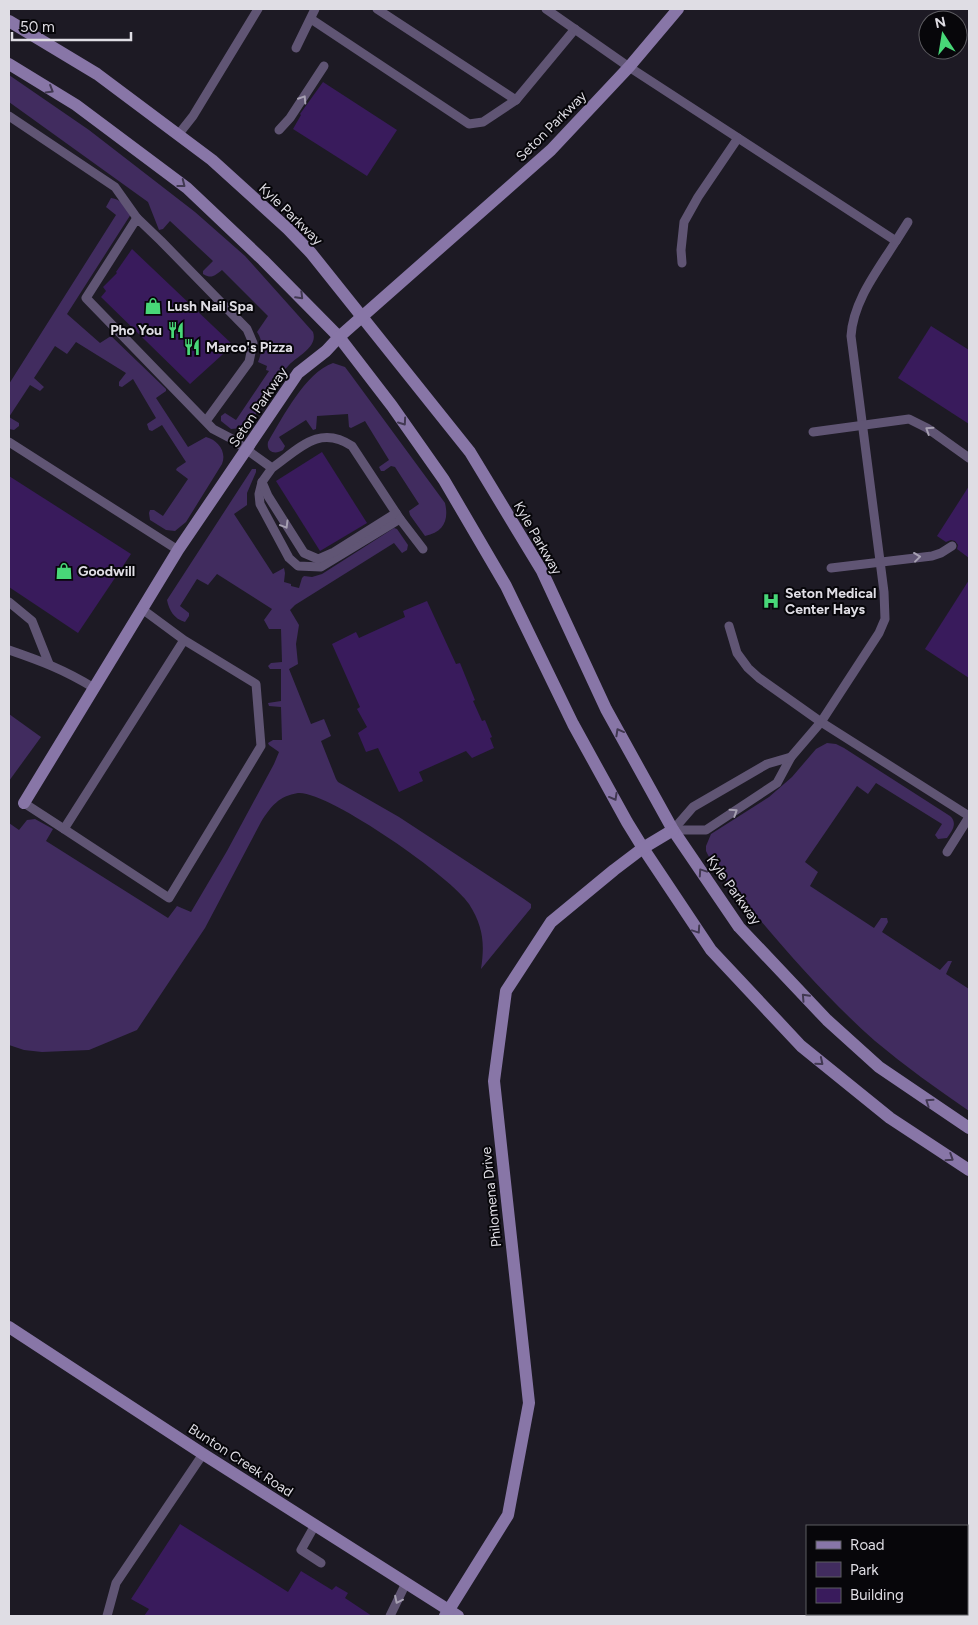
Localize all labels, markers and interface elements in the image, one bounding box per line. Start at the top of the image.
scale bar [12,10,131,42]
north arrow [918,10,968,60]
text: N [933,13,947,32]
text: 50 m [20,18,55,36]
one-way arrow [45,83,54,93]
street label: Seton Parkway [513,87,591,165]
one-way arrow [297,96,306,105]
one-way arrow [176,179,185,187]
street label: Kyle Parkway [255,180,326,249]
one-way arrow [294,290,303,299]
shop icon: Lush Nail Spa [143,296,163,316]
place label: Lush Nail Spa [167,298,253,315]
restaurant icon: Pho You [166,320,186,340]
place label: Pho You [110,322,162,339]
restaurant icon: Marco's Pizza [182,337,202,357]
place label: Marco's Pizza [206,339,293,356]
street label: Seton Parkway [225,364,292,450]
one-way arrow [397,416,406,425]
one-way arrow [926,427,935,436]
street label: Kyle Parkway [510,499,566,578]
one-way arrow [279,519,289,528]
one-way arrow [914,552,922,563]
shop icon: Goodwill [54,561,74,581]
place label: Goodwill [78,563,135,580]
place label: Seton Medical Center Hays [785,585,876,618]
hospital icon: Seton Medical Center Hays [761,591,781,611]
one-way arrow [615,728,625,737]
one-way arrow [608,792,618,801]
one-way arrow [728,809,737,818]
street label: Kyle Parkway [703,852,765,929]
one-way arrow [699,868,708,878]
one-way arrow [691,925,701,934]
one-way arrow [802,993,811,1002]
one-way arrow [814,1056,823,1065]
one-way arrow [925,1098,934,1108]
street label: Philomena Drive [478,1146,505,1248]
one-way arrow [945,1152,954,1161]
street label: Bunton Creek Road [185,1420,296,1501]
legend [806,1525,968,1615]
text: Road [850,1536,885,1554]
text: Park [850,1561,879,1579]
text: Building [850,1586,904,1604]
one-way arrow [394,1594,404,1603]

